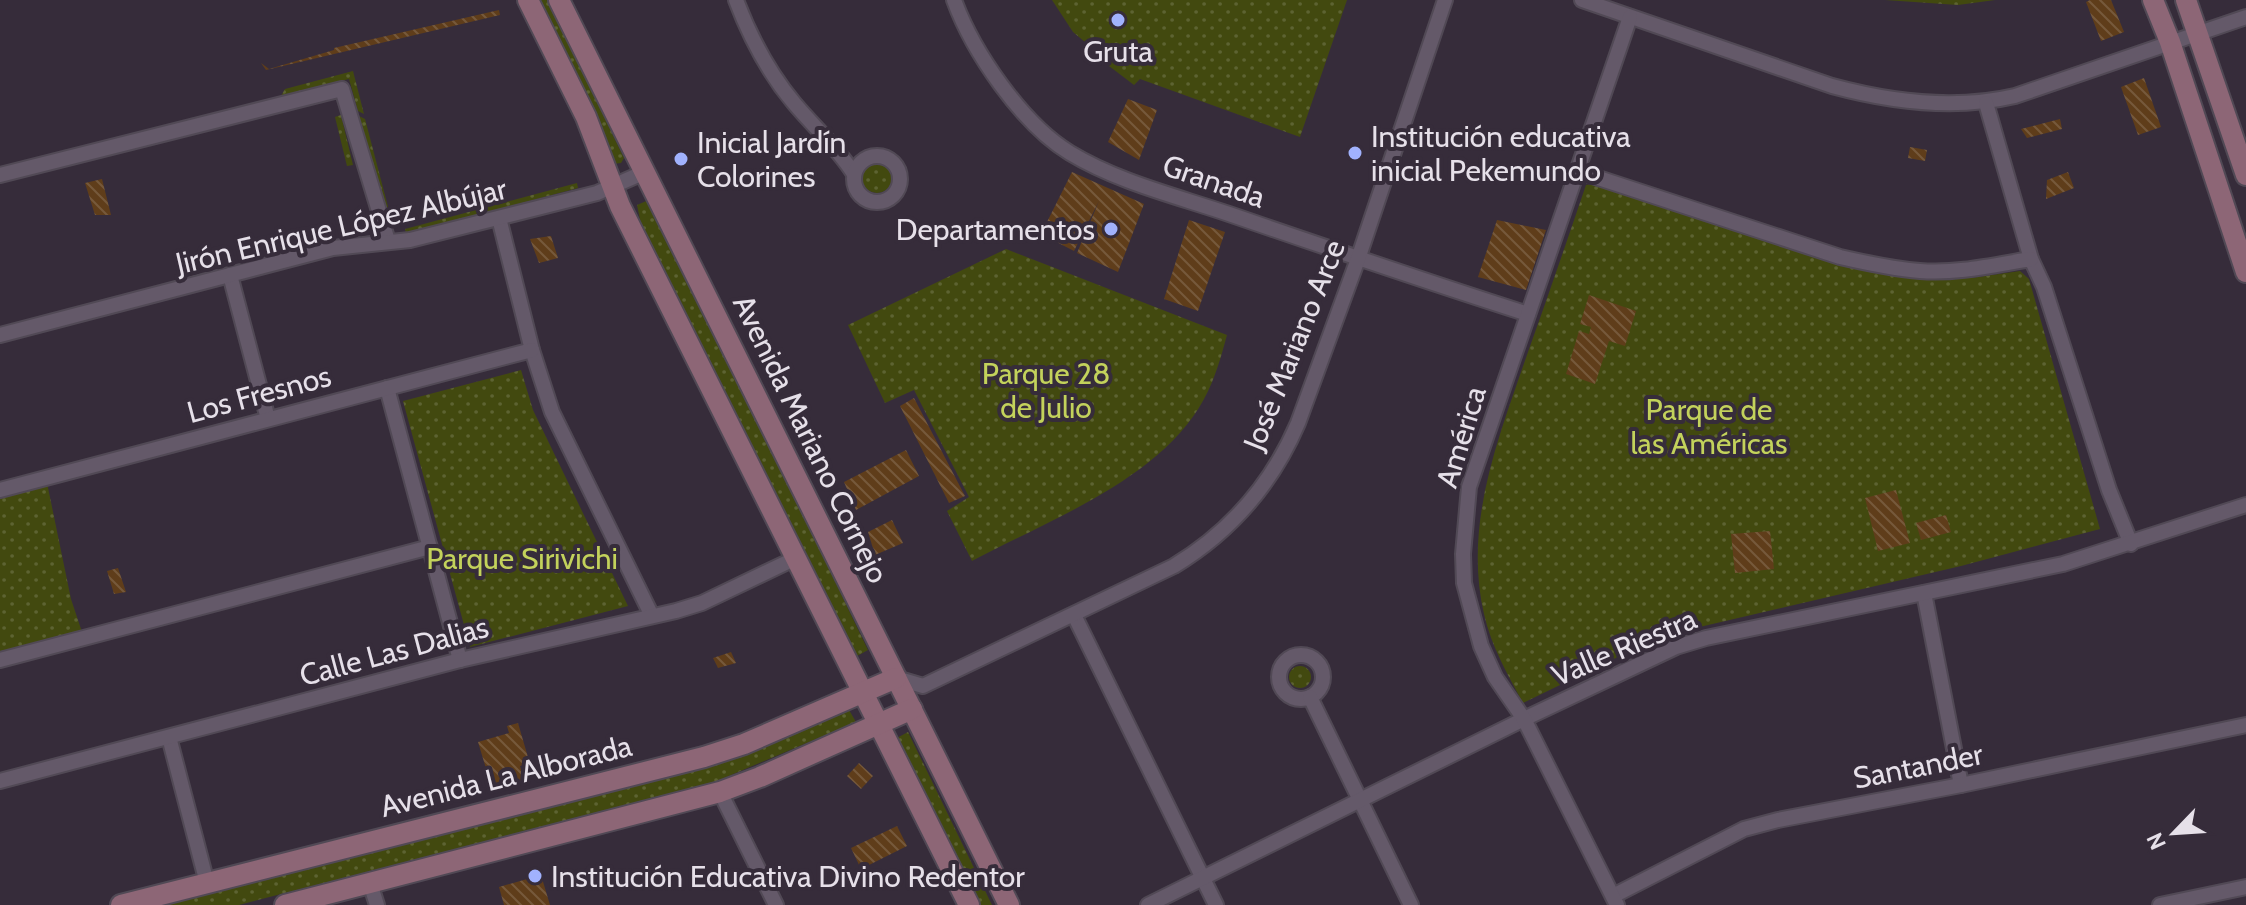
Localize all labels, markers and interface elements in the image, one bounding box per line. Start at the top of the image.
marker: Gruta [1109,11,1127,29]
place label: Gruta [1083,33,1153,70]
place label: Institución educativa inicial Pekemundo [1371,118,1631,189]
place label: Inicial Jardín Colorines [697,124,846,195]
marker: Institución educativa inicial Pekemundo [1346,144,1364,162]
street label: Granada [1158,146,1271,216]
marker: Inicial Jardín Colorines [672,150,690,168]
street label: Jirón Enrique López Albújar [171,170,511,282]
place label: Departamentos [896,211,1095,248]
marker: Departamentos [1102,220,1120,238]
street label: José Mariano Arce [1235,234,1353,456]
street label: Avenida Mariano Cornejo [725,289,897,589]
park label: Parque 28 de Julio [982,355,1110,426]
street label: Los Fresnos [183,357,335,431]
street label: América [1428,381,1494,492]
park label: Parque de las Américas [1630,391,1788,462]
park label: Parque Sirivichi [426,540,618,577]
street label: Valle Riestra [1546,600,1702,694]
street label: Calle Las Dalias [296,608,492,694]
street label: Avenida La Alborada [377,727,636,825]
street label: Santander [1850,735,1986,797]
north arrow [2134,793,2214,873]
text: N [2141,828,2172,854]
place label: Institución Educativa Divino Redentor [551,858,1025,895]
marker: Institución Educativa Divino Redentor [526,867,544,885]

